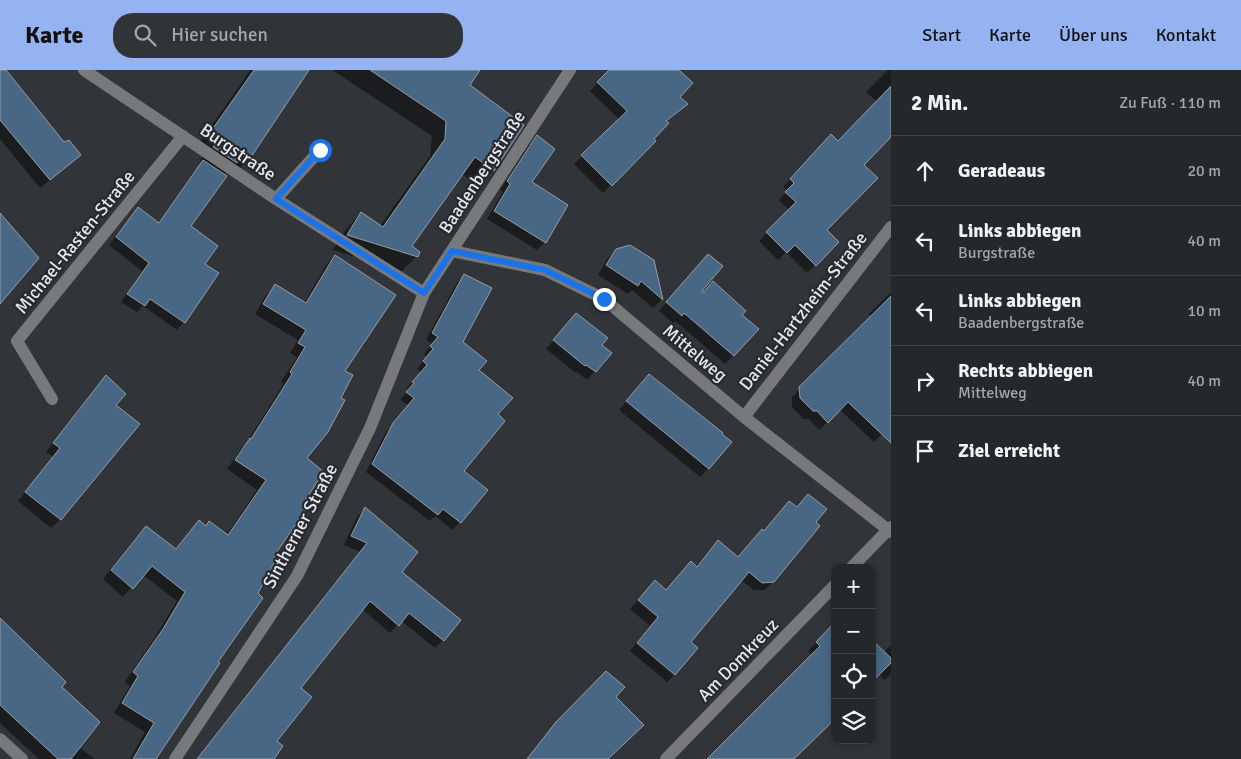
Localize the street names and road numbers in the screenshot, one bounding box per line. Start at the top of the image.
street label: Baadenbergstraße [434,106,530,238]
street label: Burgstraße [196,119,280,185]
street label: Michael-Rasten-Straße [10,166,140,318]
street label: Daniel-Hartzheim-Straße [734,227,872,395]
street label: Mittelweg [658,320,732,386]
street label: Sintherner Straße [258,460,342,592]
street label: Am Domkreuz [693,614,783,706]

